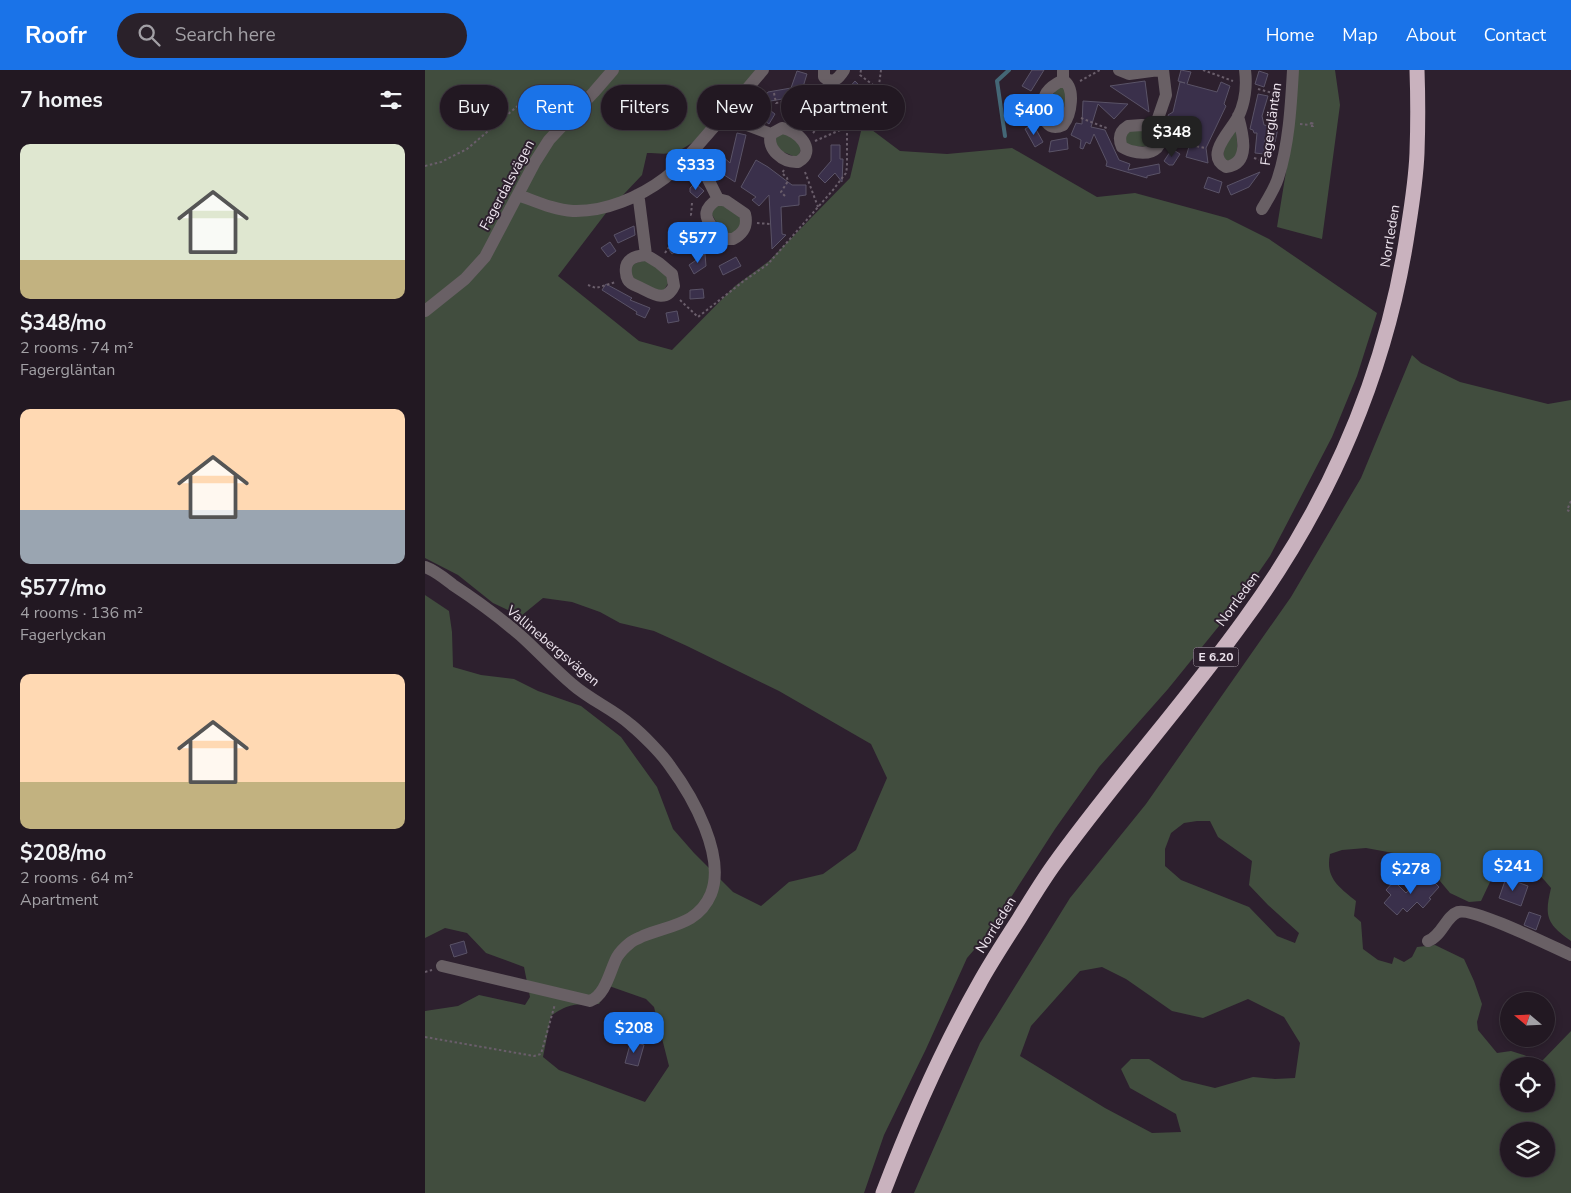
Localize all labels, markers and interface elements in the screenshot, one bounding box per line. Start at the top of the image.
search box [117,13,467,58]
text: Roofr [25,19,87,51]
icon: search [135,21,163,49]
text: Search here [175,22,276,48]
text: Home [1266,23,1314,47]
text: Map [1342,23,1378,47]
text: About [1406,23,1456,47]
text: Contact [1484,23,1546,47]
street label: Fagergläntan [1256,81,1286,167]
chip: Buy [440,85,508,130]
chip: Rent [518,85,591,130]
chip: Filters [601,85,687,130]
chip: New [697,85,771,130]
chip: Apartment [781,85,905,130]
text: 7 homes [20,86,103,114]
icon: filters [377,86,405,114]
pin: $400 [1004,93,1064,136]
text: $400 [1015,99,1053,121]
pin: $348 [1142,116,1202,158]
text: $348 [1153,121,1191,143]
street label: Fagerdalsvägen [475,137,539,233]
pin: $333 [666,148,726,191]
text: $333 [677,154,715,176]
icon: home [168,177,258,267]
street label: Norrleden [1376,203,1404,269]
pin: $577 [668,222,728,264]
text: $577 [679,227,717,249]
text: $348/mo [20,309,106,337]
text: 2 rooms · 74 m² [20,337,133,359]
text: Fagergläntan [20,359,115,381]
icon: home [168,442,258,532]
street label: Norrleden [1212,568,1264,630]
text: $577/mo [20,574,106,602]
street label: Vallinebergsvägen [501,601,604,691]
text: 4 rooms · 136 m² [20,602,143,624]
text: Fagerlyckan [20,624,106,646]
road number: E 6.20 [1193,648,1239,666]
icon: home [168,707,258,797]
text: $208/mo [20,839,106,867]
pin: $241 [1483,850,1543,892]
pin: $278 [1381,852,1441,895]
text: $241 [1494,855,1532,877]
text: $278 [1392,858,1430,880]
text: 2 rooms · 64 m² [20,867,133,889]
text: Apartment [20,889,98,911]
street label: Norrleden [971,893,1021,957]
north arrow [1500,992,1555,1048]
map controls [1500,992,1555,1177]
pin: $208 [604,1012,664,1054]
text: $208 [615,1017,653,1039]
button: locate [1500,1057,1555,1112]
button: layers [1500,1122,1555,1177]

